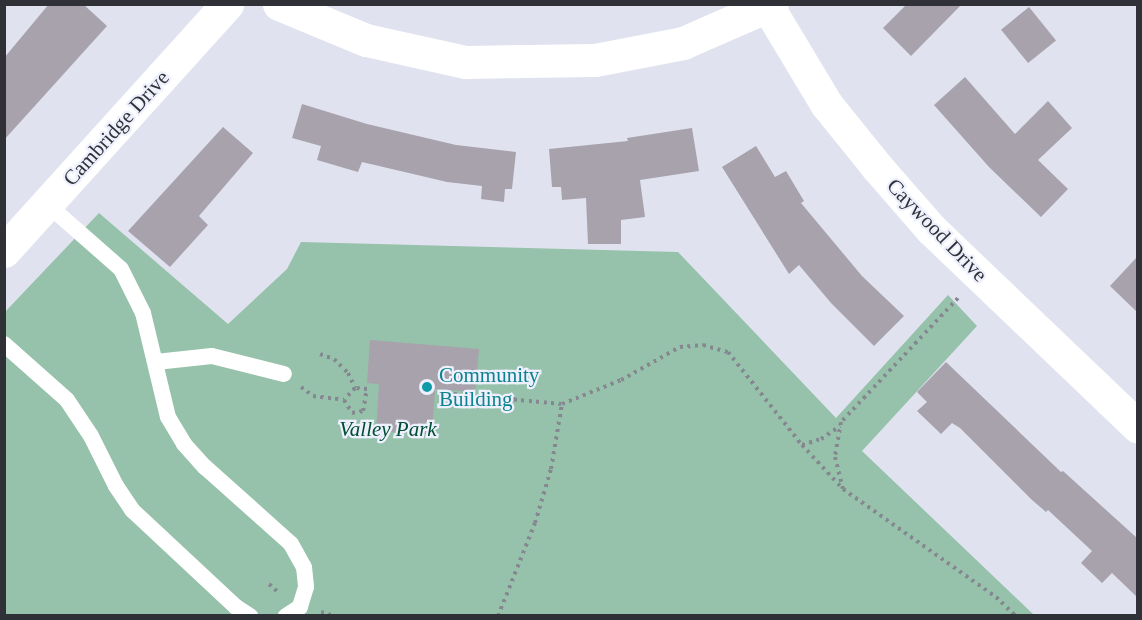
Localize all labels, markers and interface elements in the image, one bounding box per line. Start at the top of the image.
street label: Cambridge Drive [58,65,174,191]
street label: Caywood Drive [882,173,992,287]
place label: Community Building [439,362,539,412]
marker: Community Building [420,380,434,394]
park label: Valley Park [339,416,437,442]

